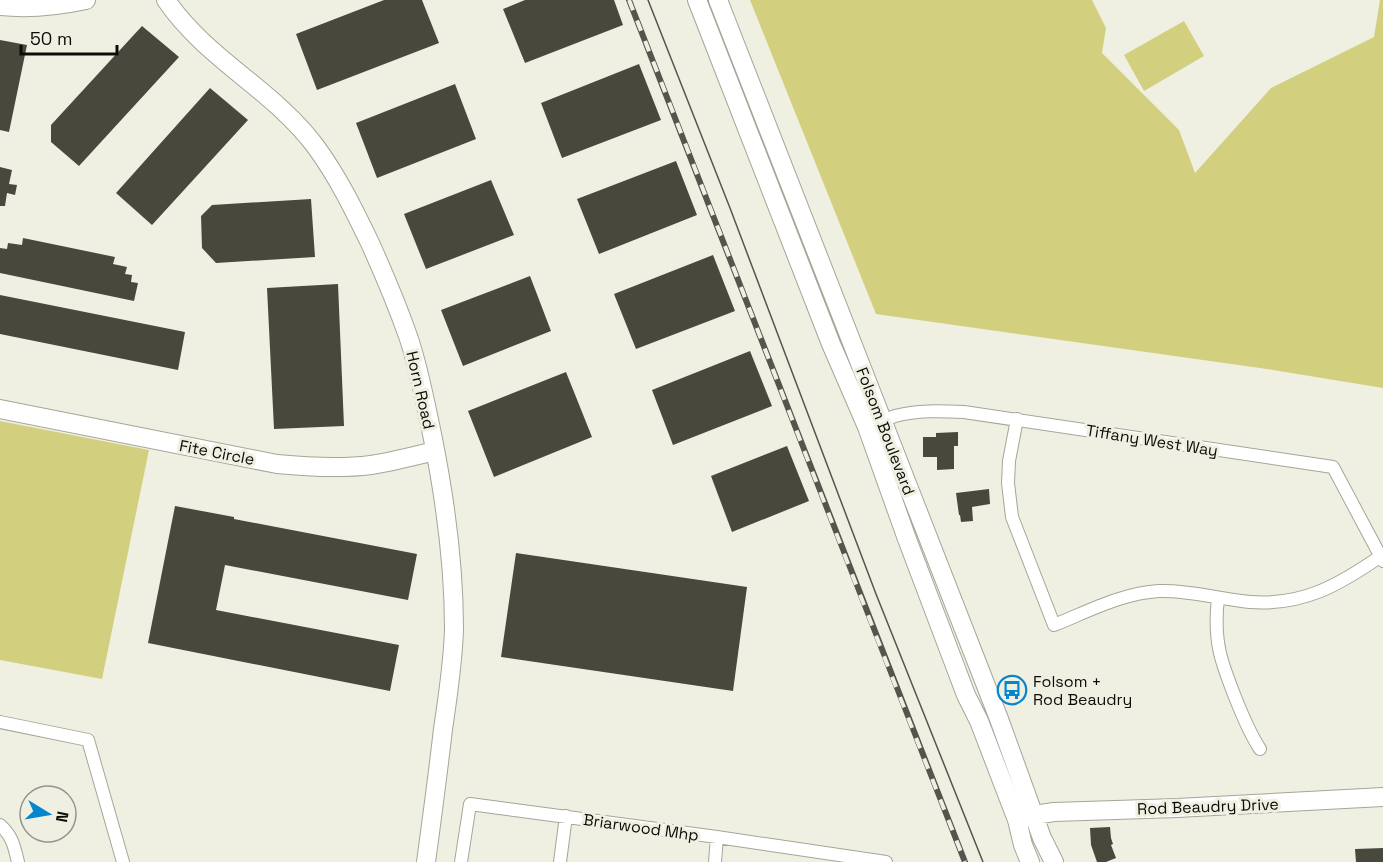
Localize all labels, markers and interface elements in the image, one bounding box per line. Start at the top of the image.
scale bar [21,18,117,56]
text: 50 m [30,27,72,50]
street label: Horn Road [401,349,440,431]
street label: Folsom Boulevard [851,364,920,498]
street label: Tiffany West Way [1084,420,1219,461]
street label: Fite Circle [178,435,256,470]
place label: Folsom + Rod Beaudry [1033,671,1132,710]
bus stop icon: Folsom + Rod Beaudry [996,674,1028,706]
north arrow [18,784,78,844]
street label: Rod Beaudry Drive [1137,794,1279,819]
text: N [51,809,74,824]
street label: Briarwood Mhp [582,809,700,846]

